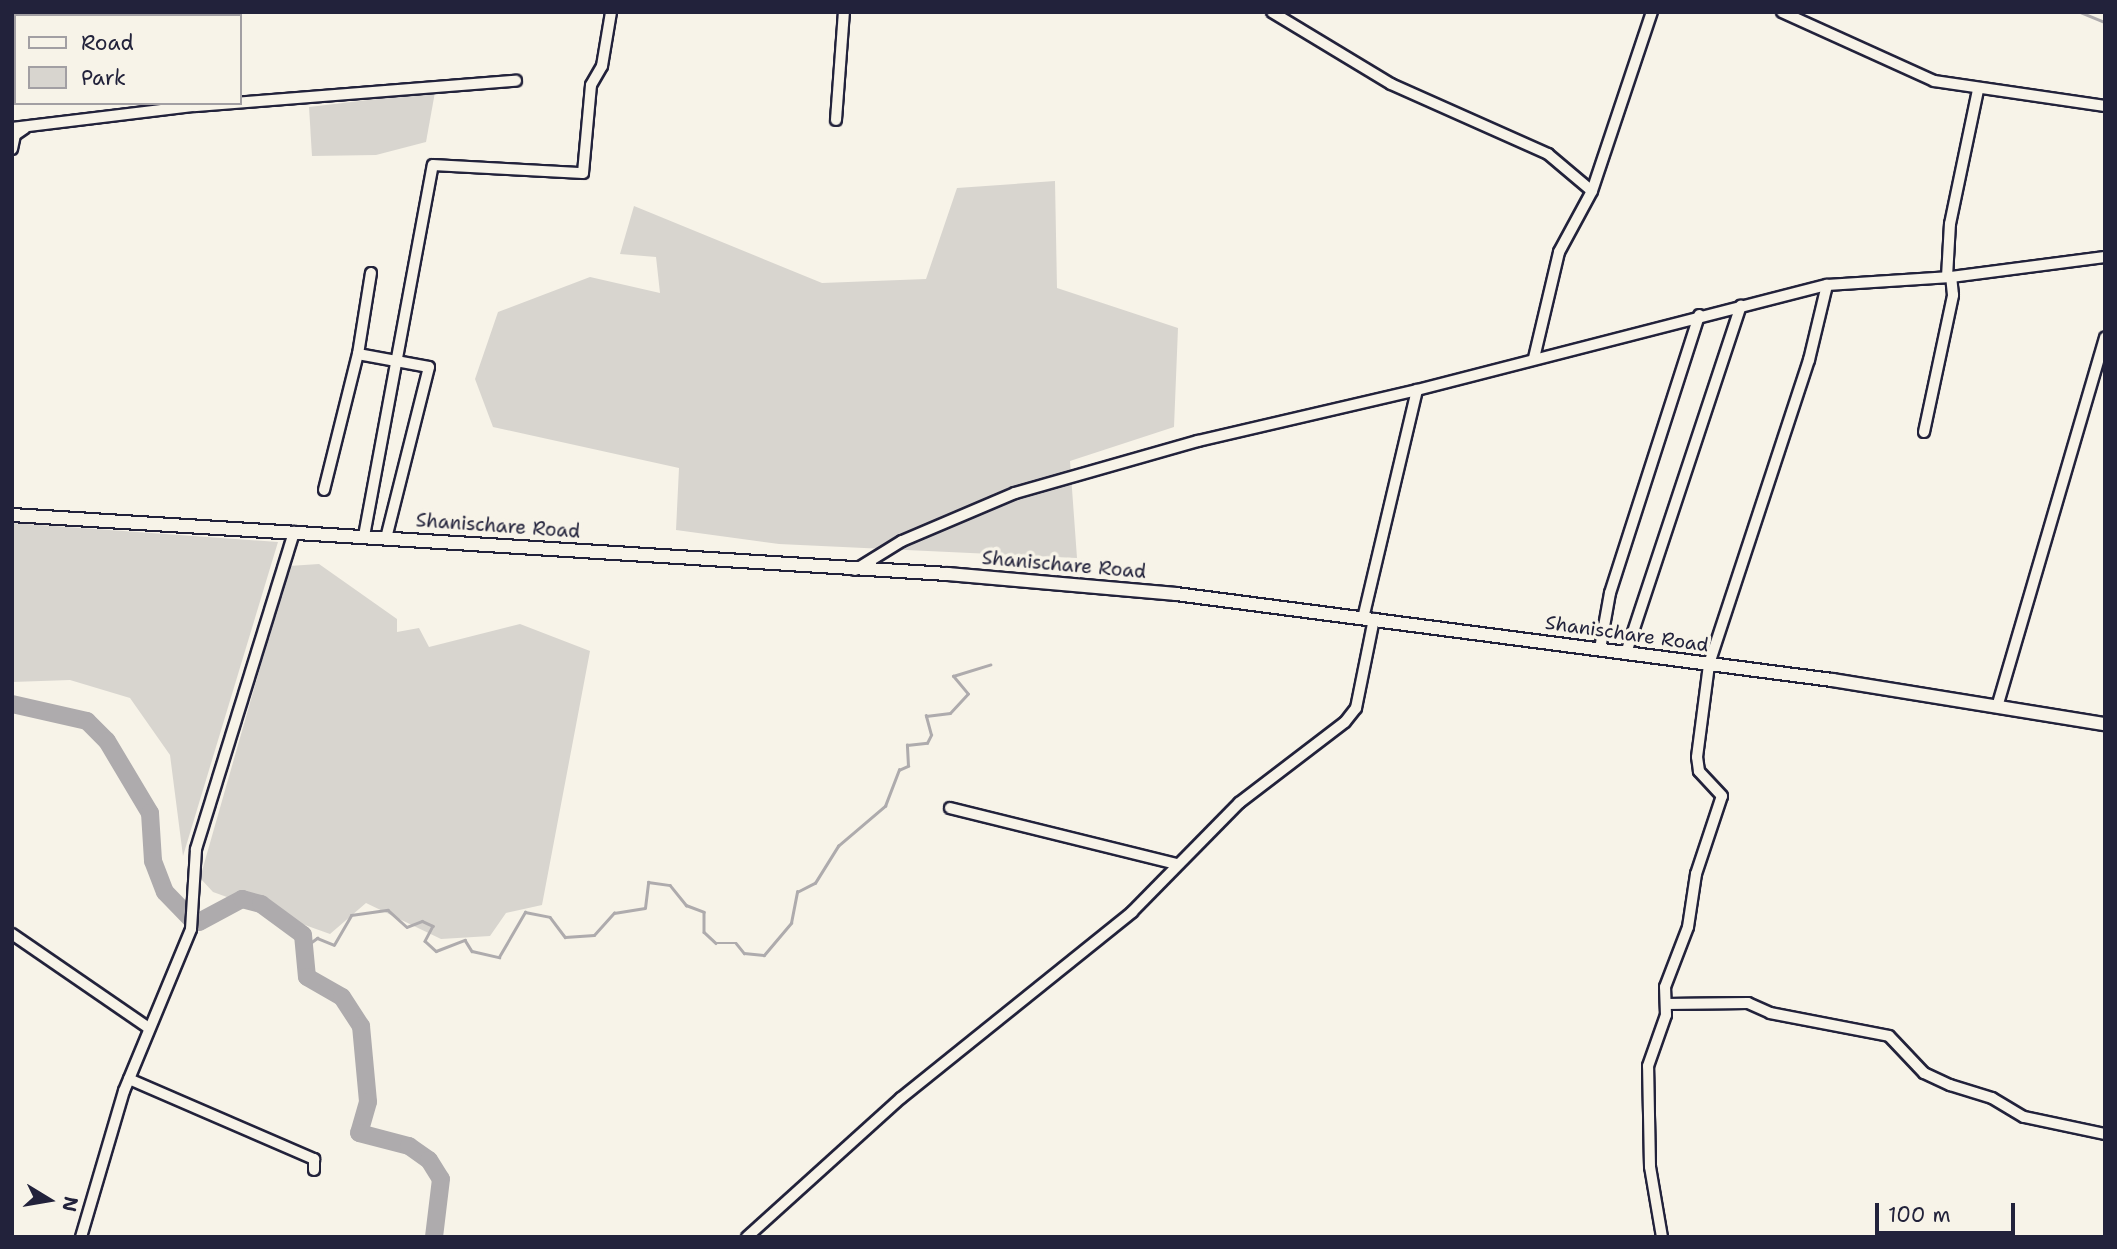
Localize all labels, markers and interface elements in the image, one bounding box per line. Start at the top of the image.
legend [14,14,242,105]
text: Road [81,29,134,57]
text: Park [81,64,126,92]
street label: Shanischare Road [415,509,581,543]
street label: Shanischare Road [981,546,1147,584]
street label: Shanischare Road [1544,611,1710,657]
north arrow [14,1165,84,1235]
scale bar [1879,1190,2019,1234]
text: N [56,1194,84,1214]
text: 100 m [1888,1201,1951,1229]

